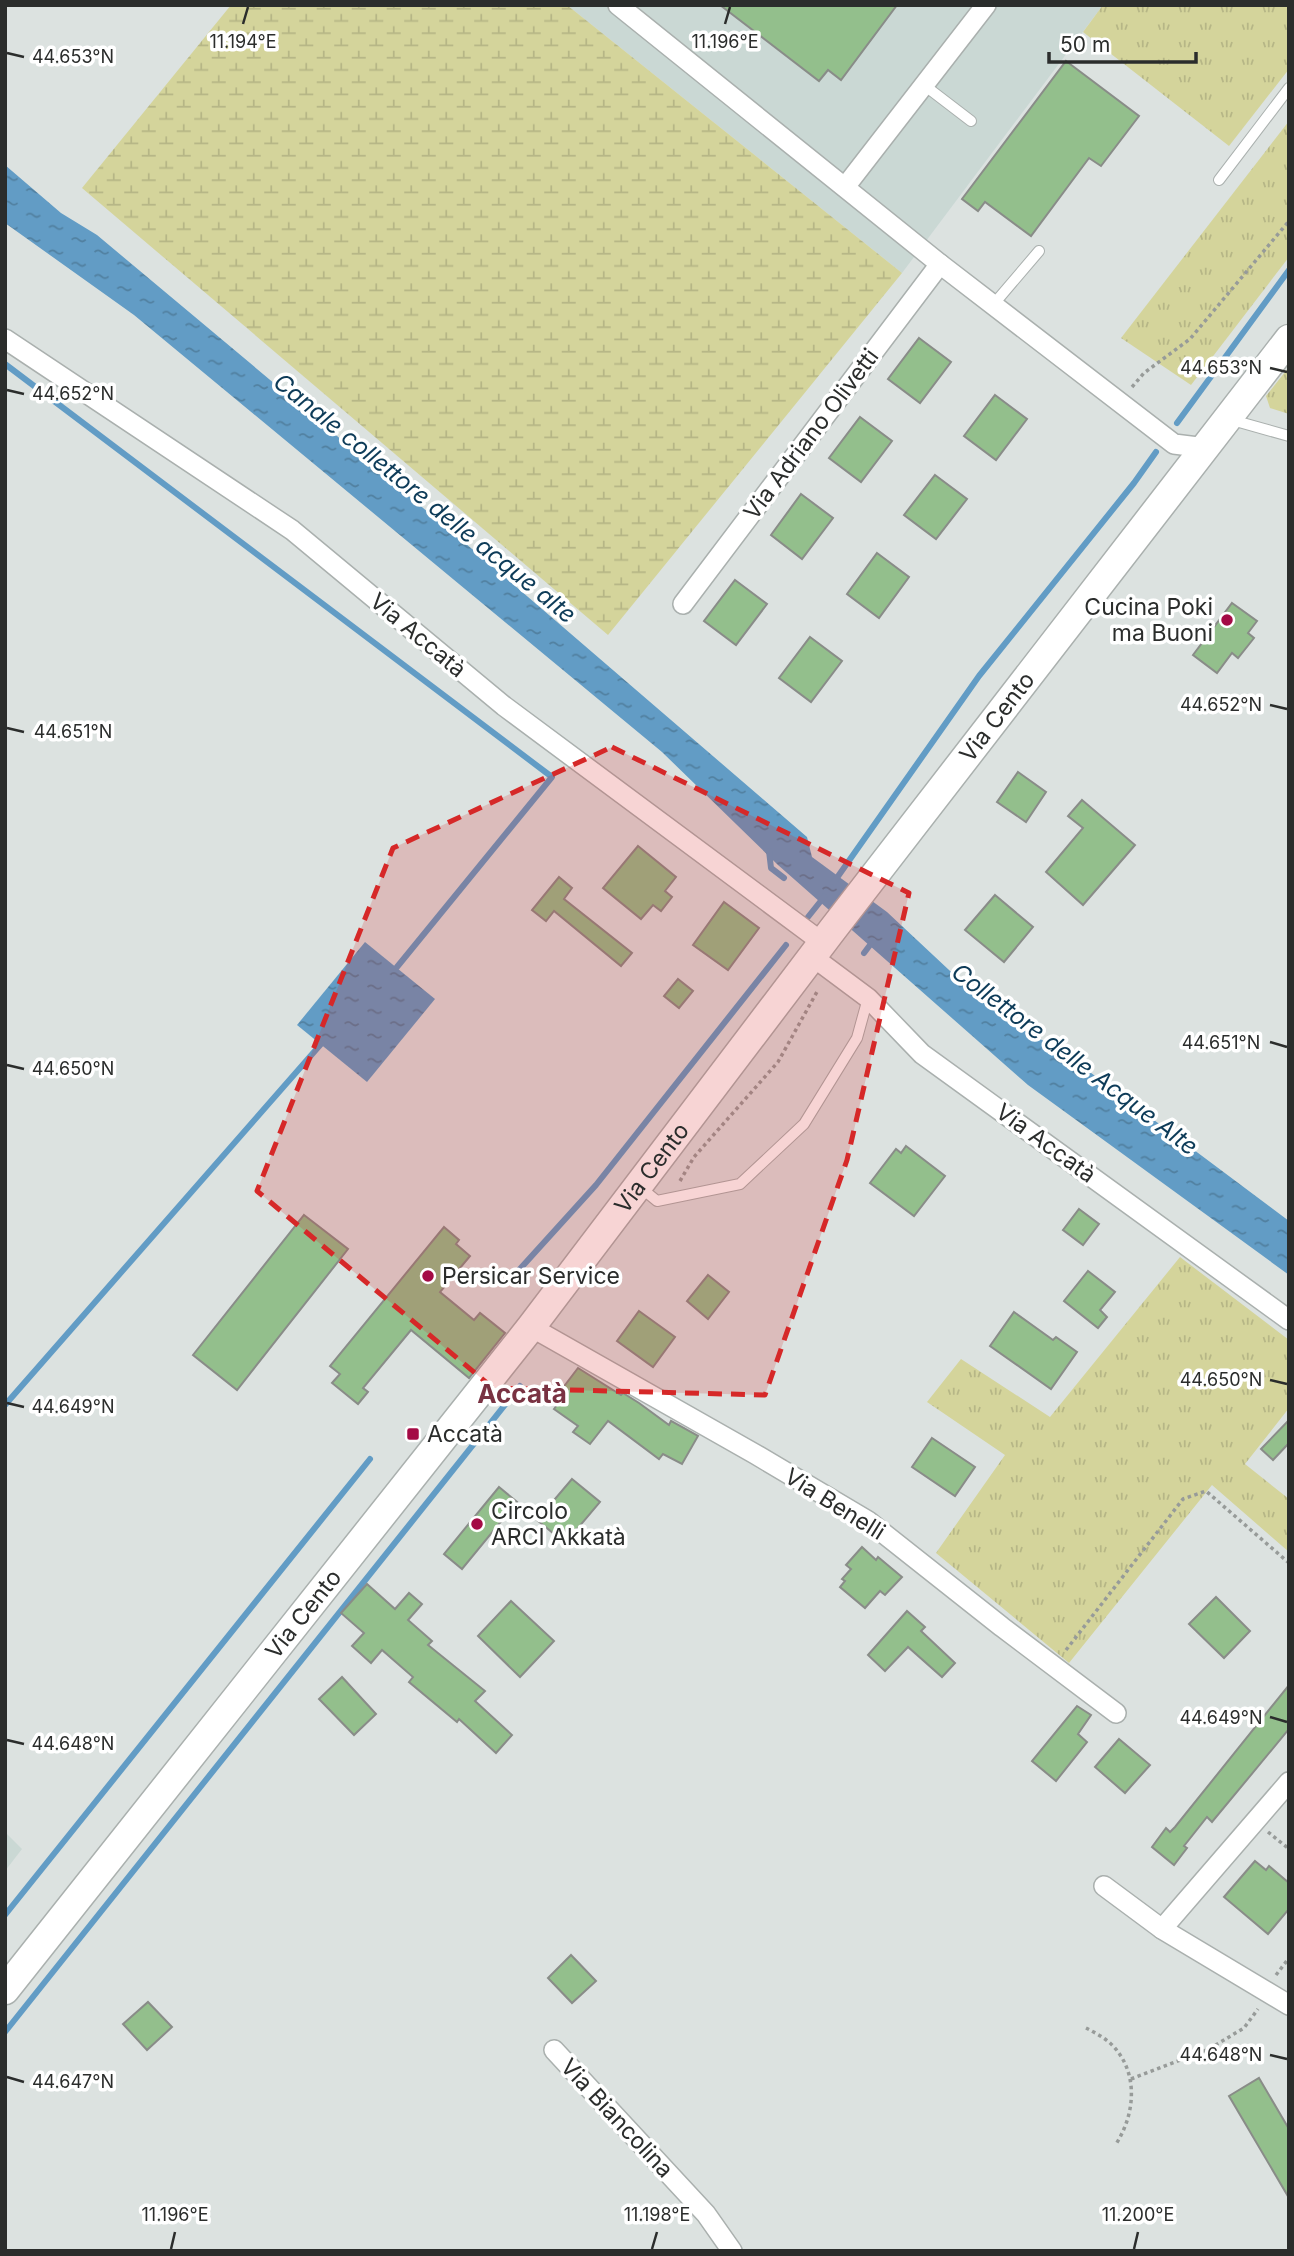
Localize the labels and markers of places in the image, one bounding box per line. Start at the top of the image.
place label: Cucina Poki ma Buoni [1084,593,1213,647]
marker: Cucina Poki ma Buoni [1219,612,1235,628]
place label: Persicar Service [442,1262,620,1290]
marker: Persicar Service [420,1268,436,1284]
place label: Accatà [427,1420,503,1448]
marker: Accatà [405,1426,421,1442]
place label: Circolo ARCI Akkatà [491,1497,626,1551]
marker: Circolo ARCI Akkatà [469,1516,485,1532]

